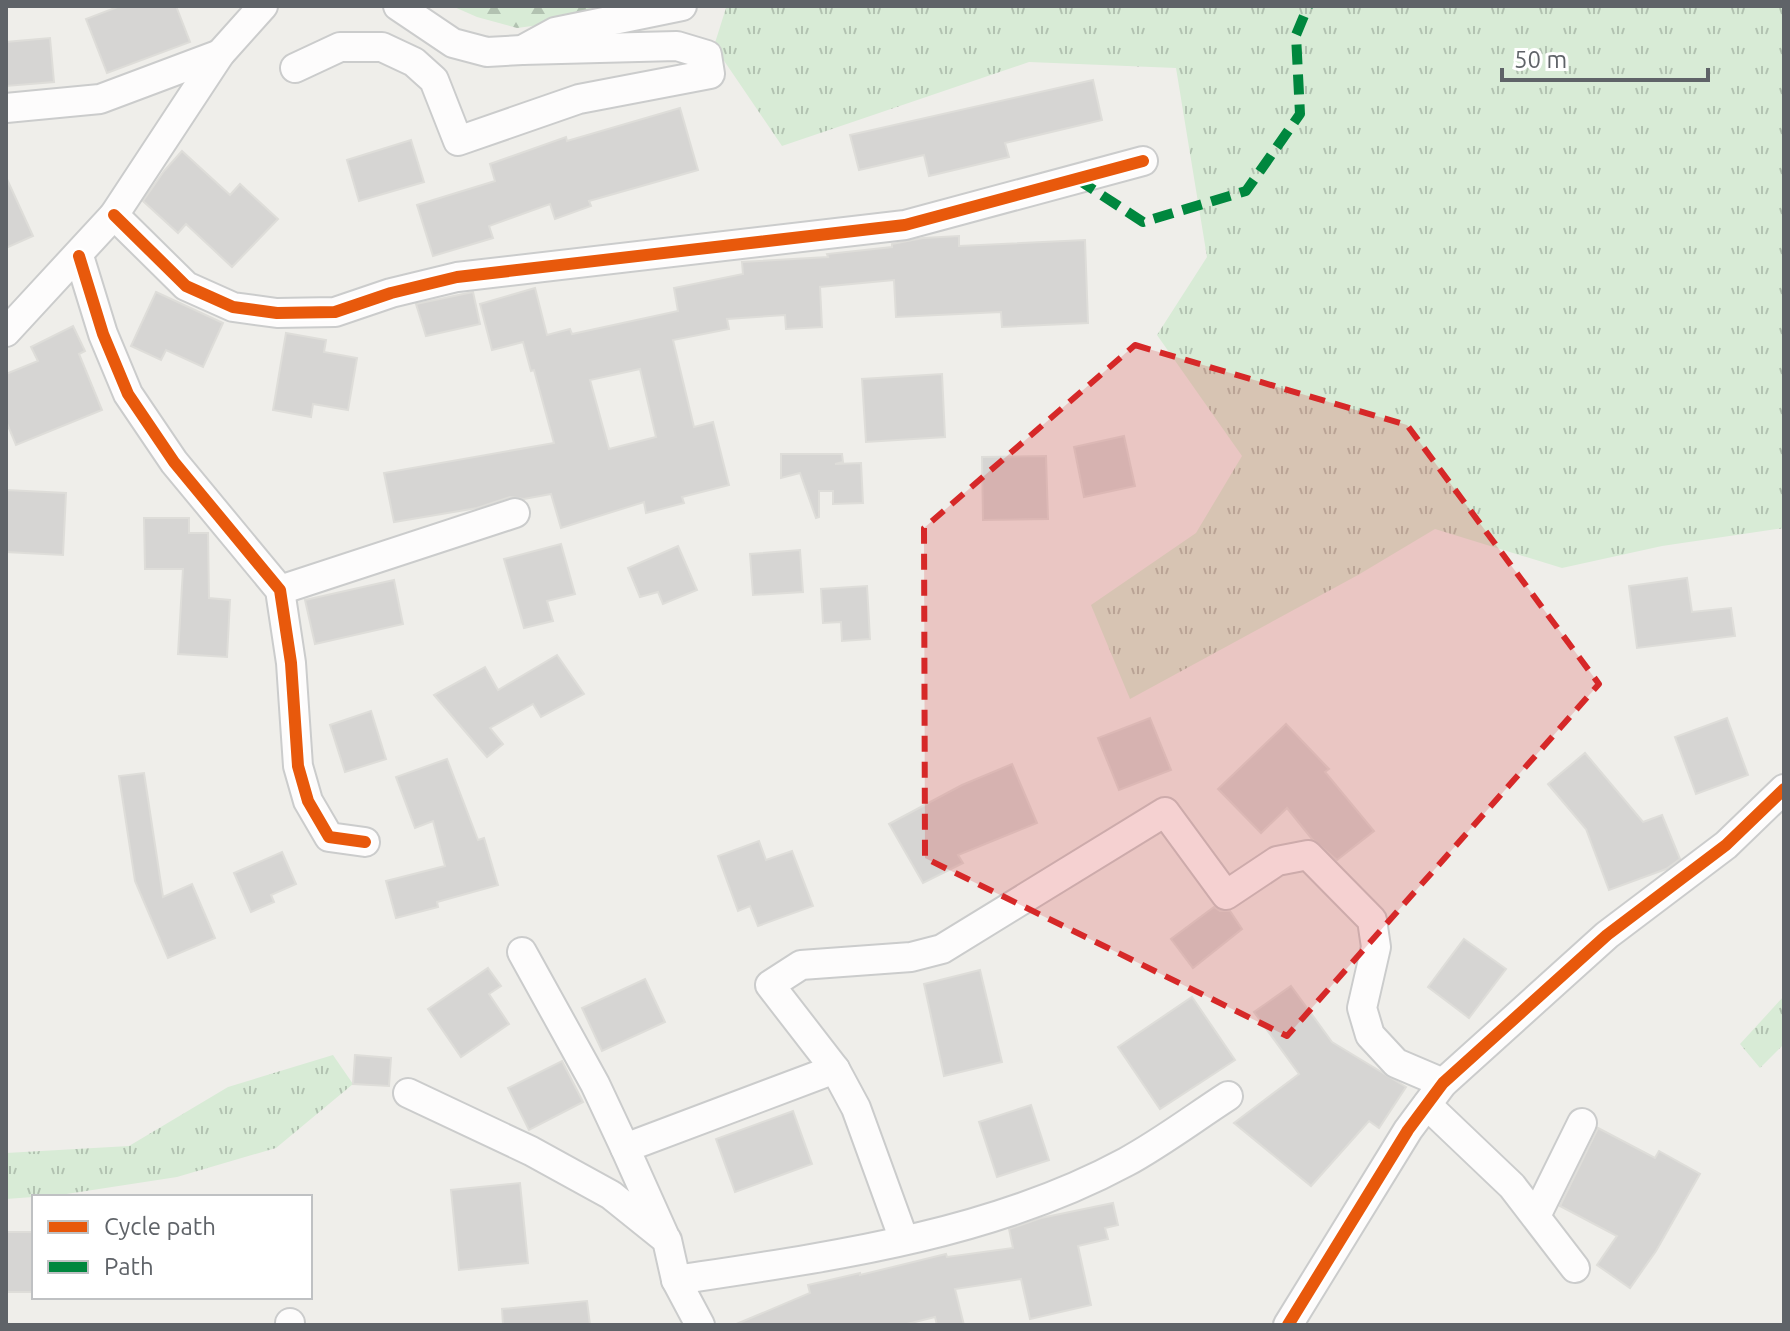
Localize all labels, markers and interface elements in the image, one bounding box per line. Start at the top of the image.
scale bar [1502,32,1708,82]
text: 50 m [1514,46,1567,73]
legend [32,1195,312,1299]
text: Cycle path [104,1213,216,1240]
text: Path [104,1253,154,1280]

